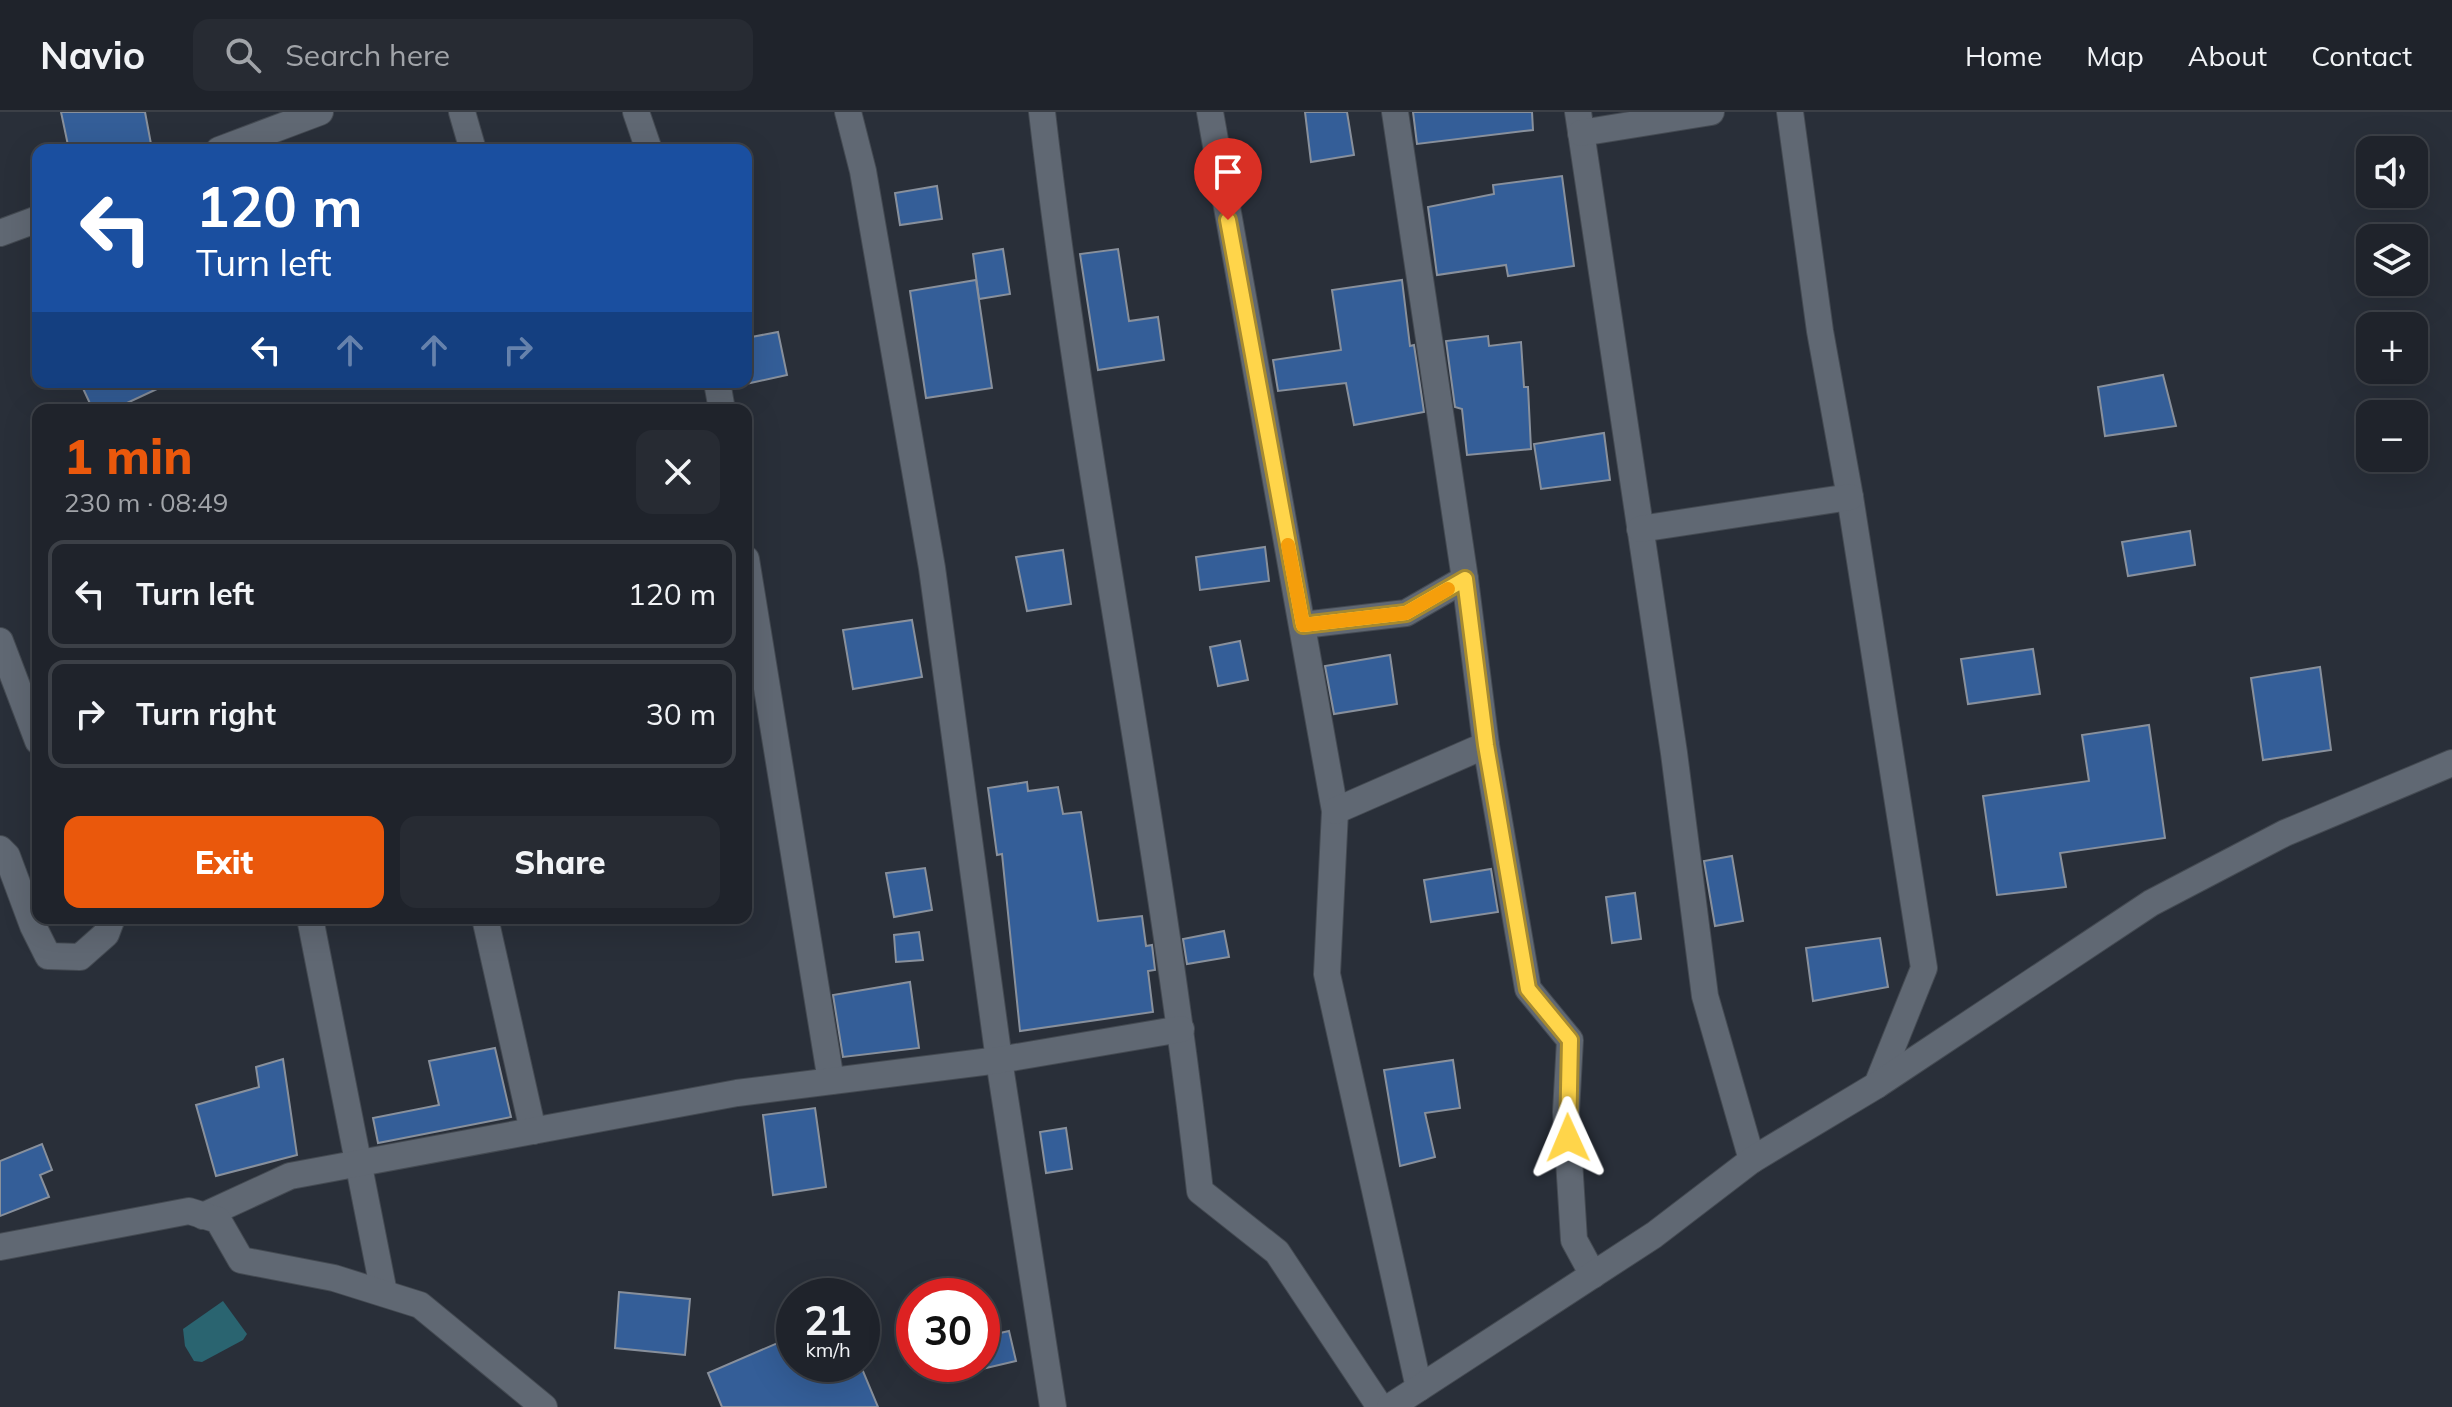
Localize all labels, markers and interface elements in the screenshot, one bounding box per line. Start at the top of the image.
search box [193,19,753,91]
text: Navio [40,31,145,79]
icon: search [221,33,265,77]
text: Search here [285,36,450,74]
text: Home [1965,38,2042,73]
text: Map [2086,38,2144,73]
text: About [2188,38,2267,73]
text: Contact [2311,38,2412,73]
map controls [2356,136,2428,472]
button: sound [2356,136,2428,208]
pin [1194,138,1262,220]
icon: arrive [1206,150,1250,194]
text: 120 m [196,171,363,241]
icon: left [64,176,168,280]
button: layers [2356,224,2428,296]
text: Turn left [196,240,332,285]
button: + [2356,312,2428,384]
icon: left [244,328,288,372]
icon: ahead [328,328,372,372]
icon: ahead [412,328,456,372]
icon: right [496,328,540,372]
button: − [2356,400,2428,472]
text: 1 min [64,426,193,486]
button: close [636,430,720,514]
text: 230 m · 08:49 [64,486,228,519]
icon: left [68,572,112,616]
text: Turn left [136,575,254,613]
text: 120 m [628,575,716,613]
icon: right [68,692,112,736]
text: Turn right [136,695,276,733]
text: 30 m [646,695,716,733]
button: Exit [64,816,384,908]
button: Share [400,816,720,908]
position arrow [1526,1096,1610,1180]
speed limit sign: 30 [896,1278,1000,1382]
text: 21 [804,1295,852,1345]
text: km/h [805,1337,851,1362]

